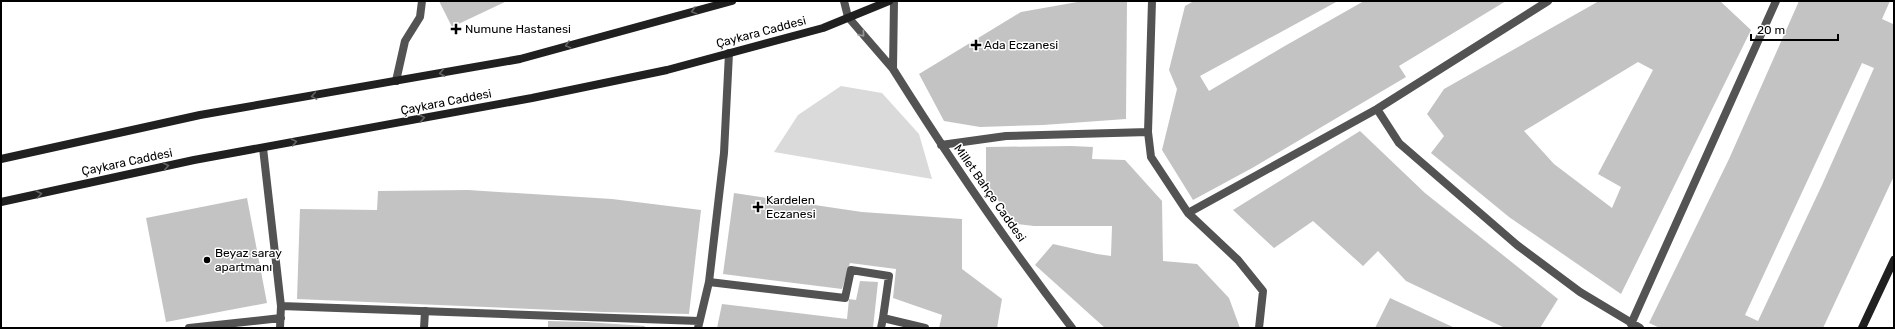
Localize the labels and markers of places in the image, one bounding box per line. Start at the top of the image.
place label: Numune Hastanesi [465,22,571,36]
marker: Numune Hastanesi [450,23,462,35]
place label: Ada Eczanesi [984,38,1058,52]
marker: Ada Eczanesi [971,40,981,50]
place label: Kardelen Eczanesi [766,193,816,221]
marker: Kardelen Eczanesi [753,202,763,212]
place label: Beyaz saray apartmanı [215,246,282,274]
marker: Beyaz saray apartmanı [202,255,212,265]

